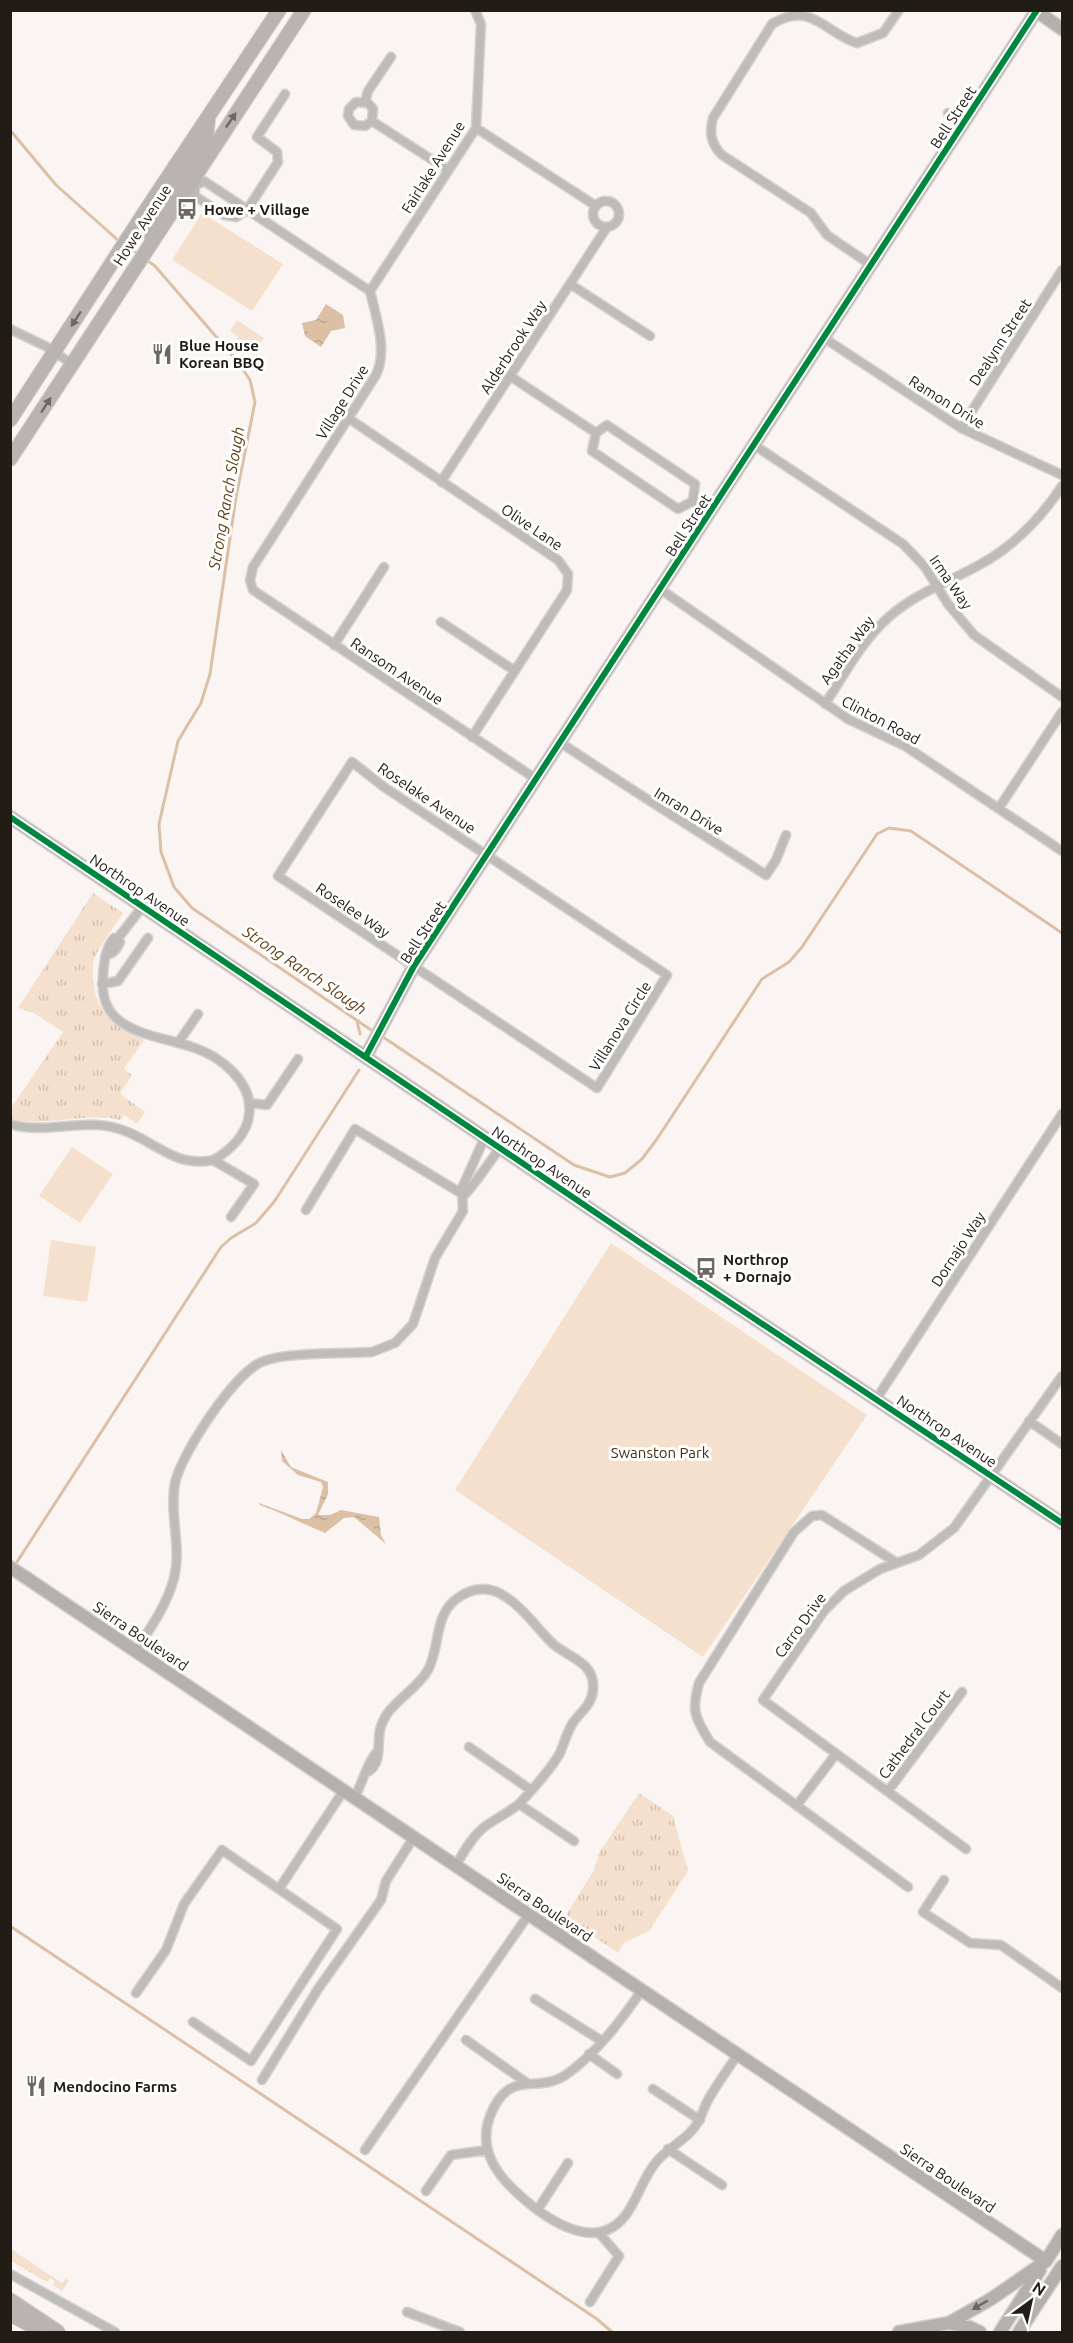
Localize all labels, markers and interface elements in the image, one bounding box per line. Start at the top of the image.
street label: Bell Street [927,83,980,151]
one-way arrow [225,113,237,129]
street label: Fairlake Avenue [398,118,468,216]
street label: Howe Avenue [110,181,174,269]
bus stop icon: Howe + Village [175,197,199,221]
place label: Howe + Village [204,201,310,218]
street label: Dealynn Street [966,295,1034,389]
street label: Alderbrook Way [476,297,550,397]
one-way arrow [71,311,82,327]
place label: Blue House Korean BBQ [179,337,265,371]
restaurant icon: Blue House Korean BBQ [150,342,174,366]
street label: Village Drive [312,361,372,443]
street label: Ramon Drive [906,372,988,432]
one-way arrow [40,397,51,413]
water label: Strong Ranch Slough [204,425,247,572]
street label: Bell Street [662,491,715,559]
street label: Olive Lane [498,500,566,554]
street label: Irma Way [926,552,976,612]
street label: Agatha Way [817,613,877,687]
street label: Ransom Avenue [348,634,446,708]
street label: Clinton Road [839,692,923,748]
street label: Roselake Avenue [375,759,479,837]
street label: Imran Drive [651,784,727,838]
street label: Northrop Avenue [87,850,193,930]
street label: Roselee Way [313,879,393,941]
street label: Bell Street [397,898,450,966]
water label: Strong Ranch Slough [239,921,370,1018]
street label: Villanova Circle [586,978,654,1074]
street label: Northrop Avenue [489,1122,595,1202]
street label: Dornajo Way [928,1208,988,1290]
place label: Northrop + Dornajo [723,1251,792,1285]
bus stop icon: Northrop + Dornajo [694,1256,718,1280]
street label: Northrop Avenue [894,1391,1000,1471]
park label: Swanston Park [611,1444,710,1461]
street label: Carro Drive [771,1589,829,1661]
street label: Sierra Boulevard [90,1598,192,1674]
street label: Cathedral Court [875,1686,953,1782]
street label: Sierra Boulevard [494,1869,596,1945]
restaurant icon: Mendocino Farms [24,2074,48,2098]
place label: Mendocino Farms [53,2078,177,2095]
street label: Sierra Boulevard [897,2140,999,2216]
north arrow [1001,2271,1061,2331]
text: N [1029,2278,1049,2299]
one-way arrow [972,2300,989,2310]

